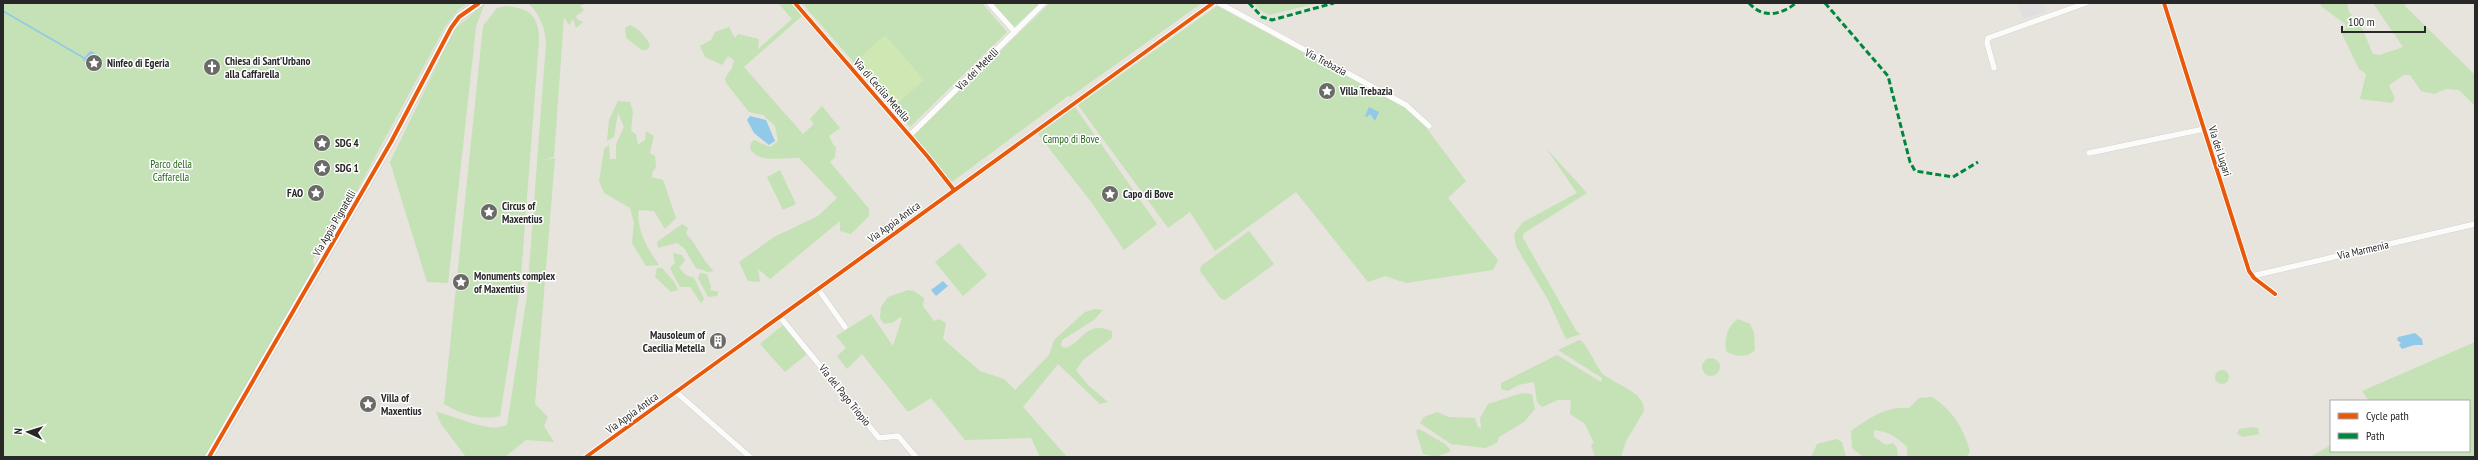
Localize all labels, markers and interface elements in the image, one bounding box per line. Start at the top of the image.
scale bar [2342,8,2425,34]
text: 100 m [2348,14,2375,29]
street label: Via dei Metelli [952,45,1001,94]
street label: Via Trebazia [1302,45,1349,79]
place icon: Ninfeo di Egeria [84,53,104,73]
place label: Chiesa di Sant'Urbano alla Caffarella [225,54,310,81]
street label: Via di Cecilia Metella [850,55,913,125]
place label: Ninfeo di Egeria [107,56,170,70]
church icon: Chiesa di Sant'Urbano alla Caffarella [202,57,222,77]
place icon: Villa Trebazia [1317,81,1337,101]
place label: Villa Trebazia [1339,84,1393,98]
street label: Via dei Lugari [2205,123,2235,178]
park label: Campo di Bove [1043,132,1100,146]
place icon: SDG 4 [312,133,332,153]
place label: SDG 4 [335,136,359,150]
park label: Parco della Caffarella [150,157,192,184]
place icon: SDG 1 [312,158,332,178]
place label: SDG 1 [335,161,359,175]
place icon: FAO [306,183,326,203]
place icon: Capo di Bove [1100,184,1120,204]
place label: FAO [287,186,303,200]
street label: Via Appia Pignatelli [309,187,359,259]
place label: Capo di Bove [1123,187,1174,201]
street label: Via Appia Antica [864,198,923,246]
place label: Circus of Maxentius [502,199,543,226]
place icon: Circus of Maxentius [479,202,499,222]
street label: Via Marmenia [2335,237,2390,263]
place label: Monuments complex of Maxentius [474,269,555,296]
place icon: Monuments complex of Maxentius [451,272,471,292]
place label: Mausoleum of Caecilia Metella [643,328,706,355]
building icon: Mausoleum of Caecilia Metella [708,331,728,351]
street label: Via del Pago Triopio [815,361,874,429]
street label: Via Appia Antica [602,389,661,437]
place label: Villa of Maxentius [380,391,422,418]
place icon: Villa of Maxentius [358,394,378,414]
legend [2330,400,2470,452]
text: Cycle path [2366,408,2409,423]
north arrow [8,412,48,452]
text: N [11,428,25,435]
text: Path [2366,428,2384,443]

